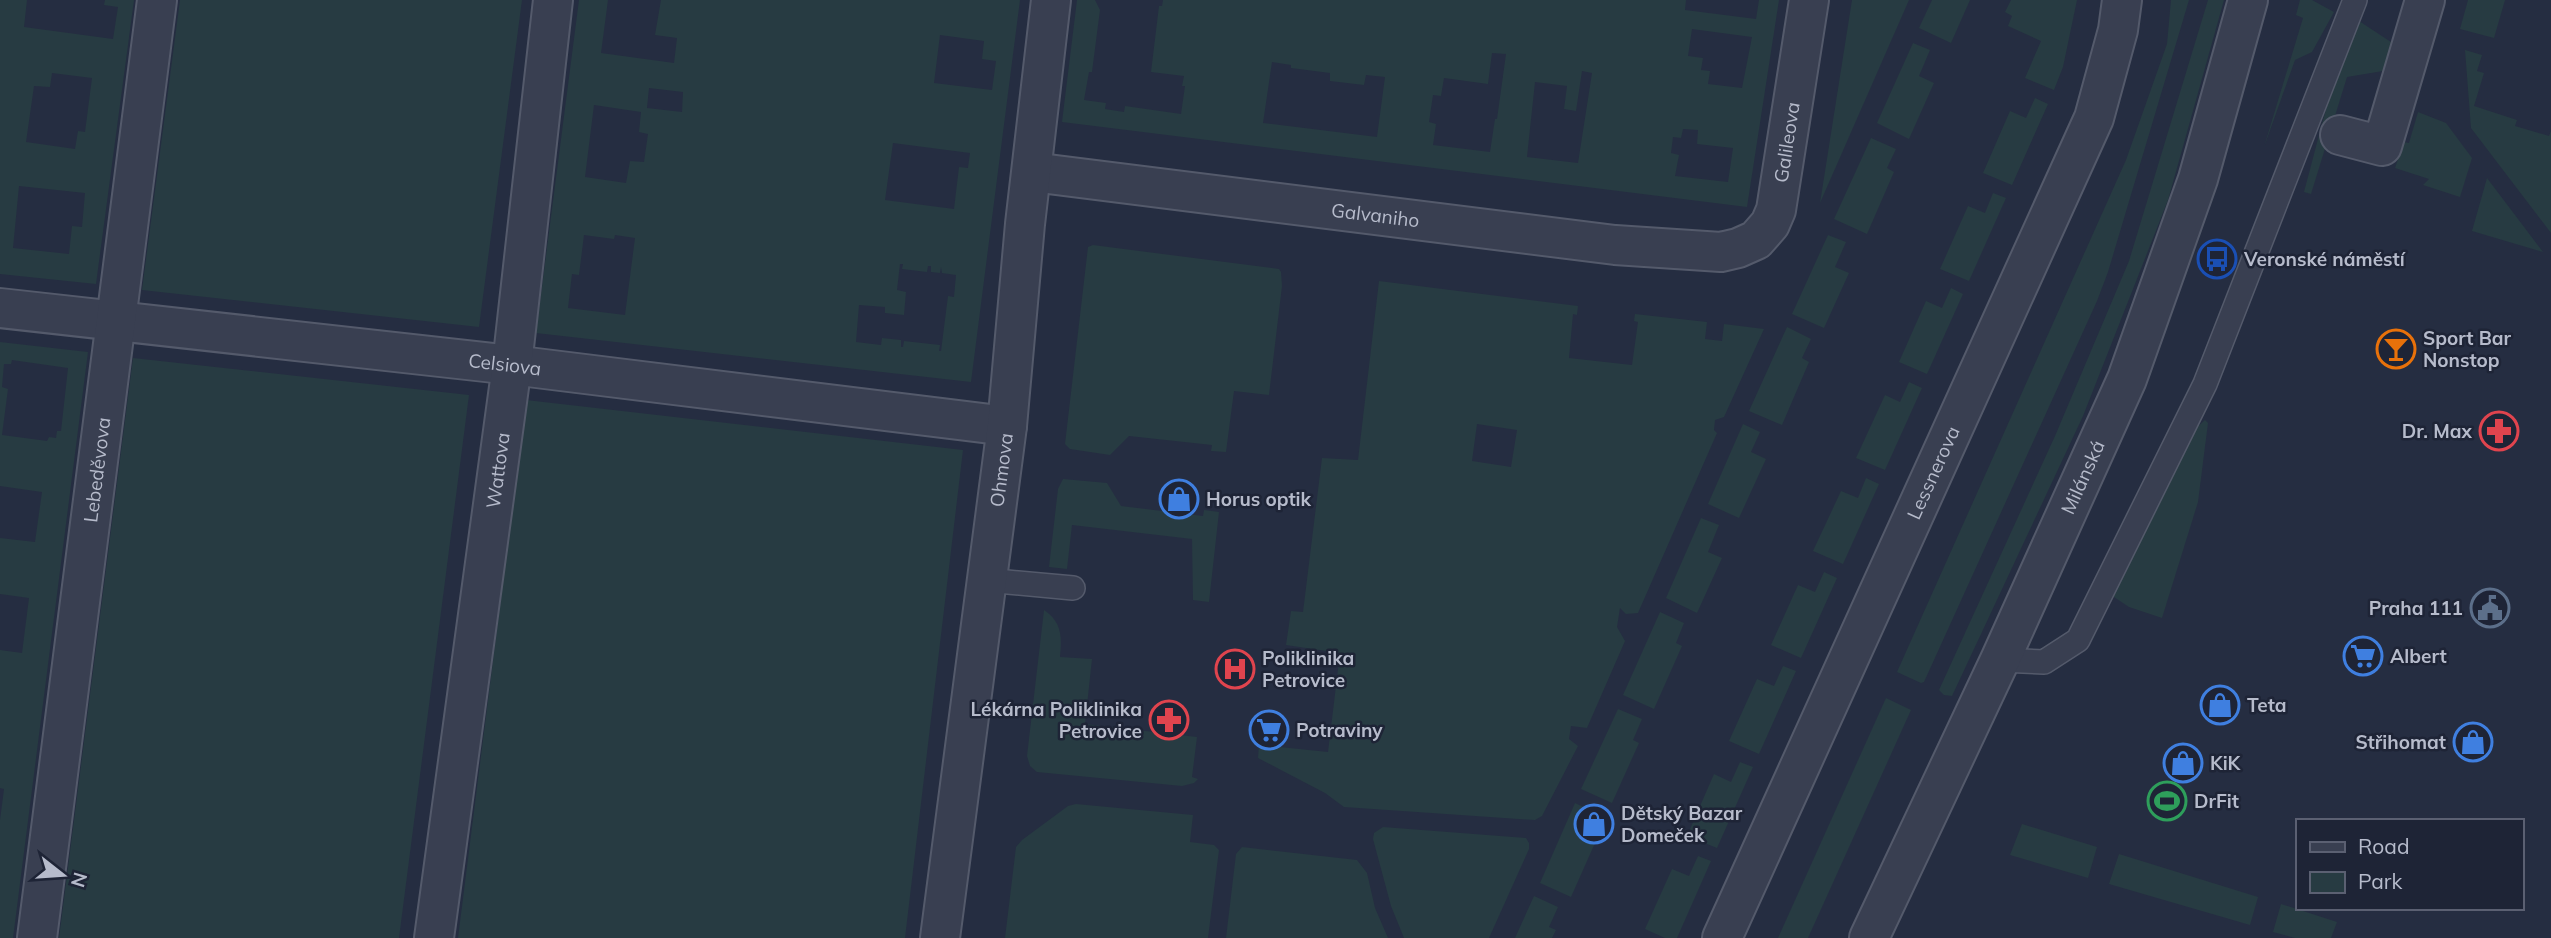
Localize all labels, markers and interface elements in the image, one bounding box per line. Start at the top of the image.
street label: Galileova [1768,100,1805,184]
street label: Galvaniho [1330,198,1421,232]
bus stop icon: Veronské náměstí [2196,238,2238,280]
place label: Veronské náměstí [2243,247,2406,271]
place label: Sport Bar Nonstop [2423,326,2512,372]
bar icon: Sport Bar Nonstop [2375,328,2417,370]
street label: Celsiova [467,348,543,381]
pharmacy icon: Dr. Max [2478,410,2520,452]
street label: Lebeděvova [78,416,116,524]
place label: Dr. Max [2402,419,2473,443]
street label: Lessnerova [1902,422,1965,523]
street label: Wattova [481,431,515,510]
street label: Ohmova [985,431,1018,508]
street label: Milánská [2056,436,2110,518]
shop icon: Horus optik [1158,478,1200,520]
place label: Horus optik [1206,487,1312,511]
public building icon: Praha 111 [2469,587,2511,629]
place label: Praha 111 [2369,596,2463,620]
supermarket icon: Albert [2342,635,2384,677]
place label: Albert [2390,644,2447,668]
place label: Poliklinika Petrovice [1262,646,1354,692]
hospital icon: Poliklinika Petrovice [1214,648,1256,690]
shop icon: Teta [2199,684,2241,726]
place label: Teta [2247,693,2287,717]
place label: Lékárna Poliklinika Petrovice [971,697,1142,743]
pharmacy icon: Lékárna Poliklinika Petrovice [1148,699,1190,741]
supermarket icon: Potraviny [1248,709,1290,751]
place label: Potraviny [1296,718,1383,742]
shop icon: Střihomat [2452,721,2494,763]
place label: Střihomat [2355,730,2446,754]
shop icon: KiK [2162,742,2204,784]
place label: KiK [2210,751,2242,775]
sports icon: DrFit [2146,780,2188,822]
place label: DrFit [2194,789,2239,813]
place label: Dětský Bazar Domeček [1621,801,1743,847]
shop icon: Dětský Bazar Domeček [1573,803,1615,845]
legend [2296,819,2523,910]
text: Road [2358,833,2409,859]
north arrow [28,840,98,910]
text: Park [2358,868,2402,894]
text: N [66,870,93,890]

